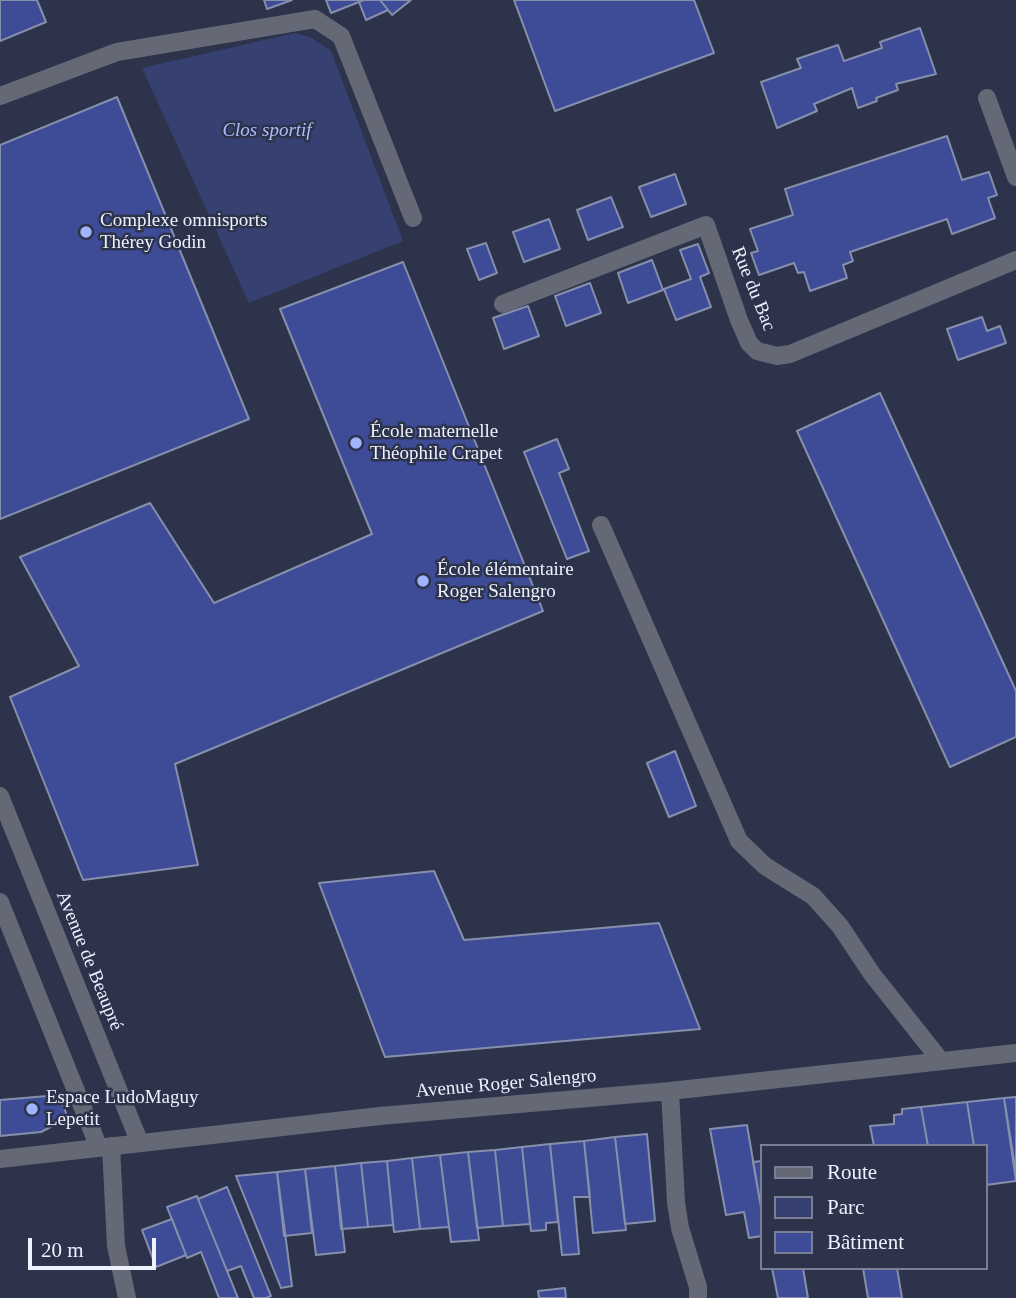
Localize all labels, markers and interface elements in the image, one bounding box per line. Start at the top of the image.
park label: Clos sportif [222,120,312,142]
place label: Complexe omnisports Thérey Godin [100,210,267,254]
marker: Complexe omnisports Thérey Godin [78,224,94,240]
street label: Rue du Bac [726,244,780,334]
place label: École maternelle Théophile Crapet [370,421,502,465]
marker: École maternelle Théophile Crapet [348,435,364,451]
place label: École élémentaire Roger Salengro [437,559,574,603]
marker: École élémentaire Roger Salengro [415,573,431,589]
street label: Avenue de Beaupré [51,888,127,1034]
street label: Avenue Roger Salengro [415,1065,597,1103]
place label: Espace LudoMaguy Lepetit [46,1087,198,1131]
marker: Espace LudoMaguy Lepetit [24,1101,40,1117]
legend [760,1144,988,1270]
text: Route [827,1160,877,1184]
text: Parc [827,1195,864,1219]
scale bar [32,1224,159,1268]
text: Bâtiment [827,1230,904,1254]
text: 20 m [41,1238,84,1262]

